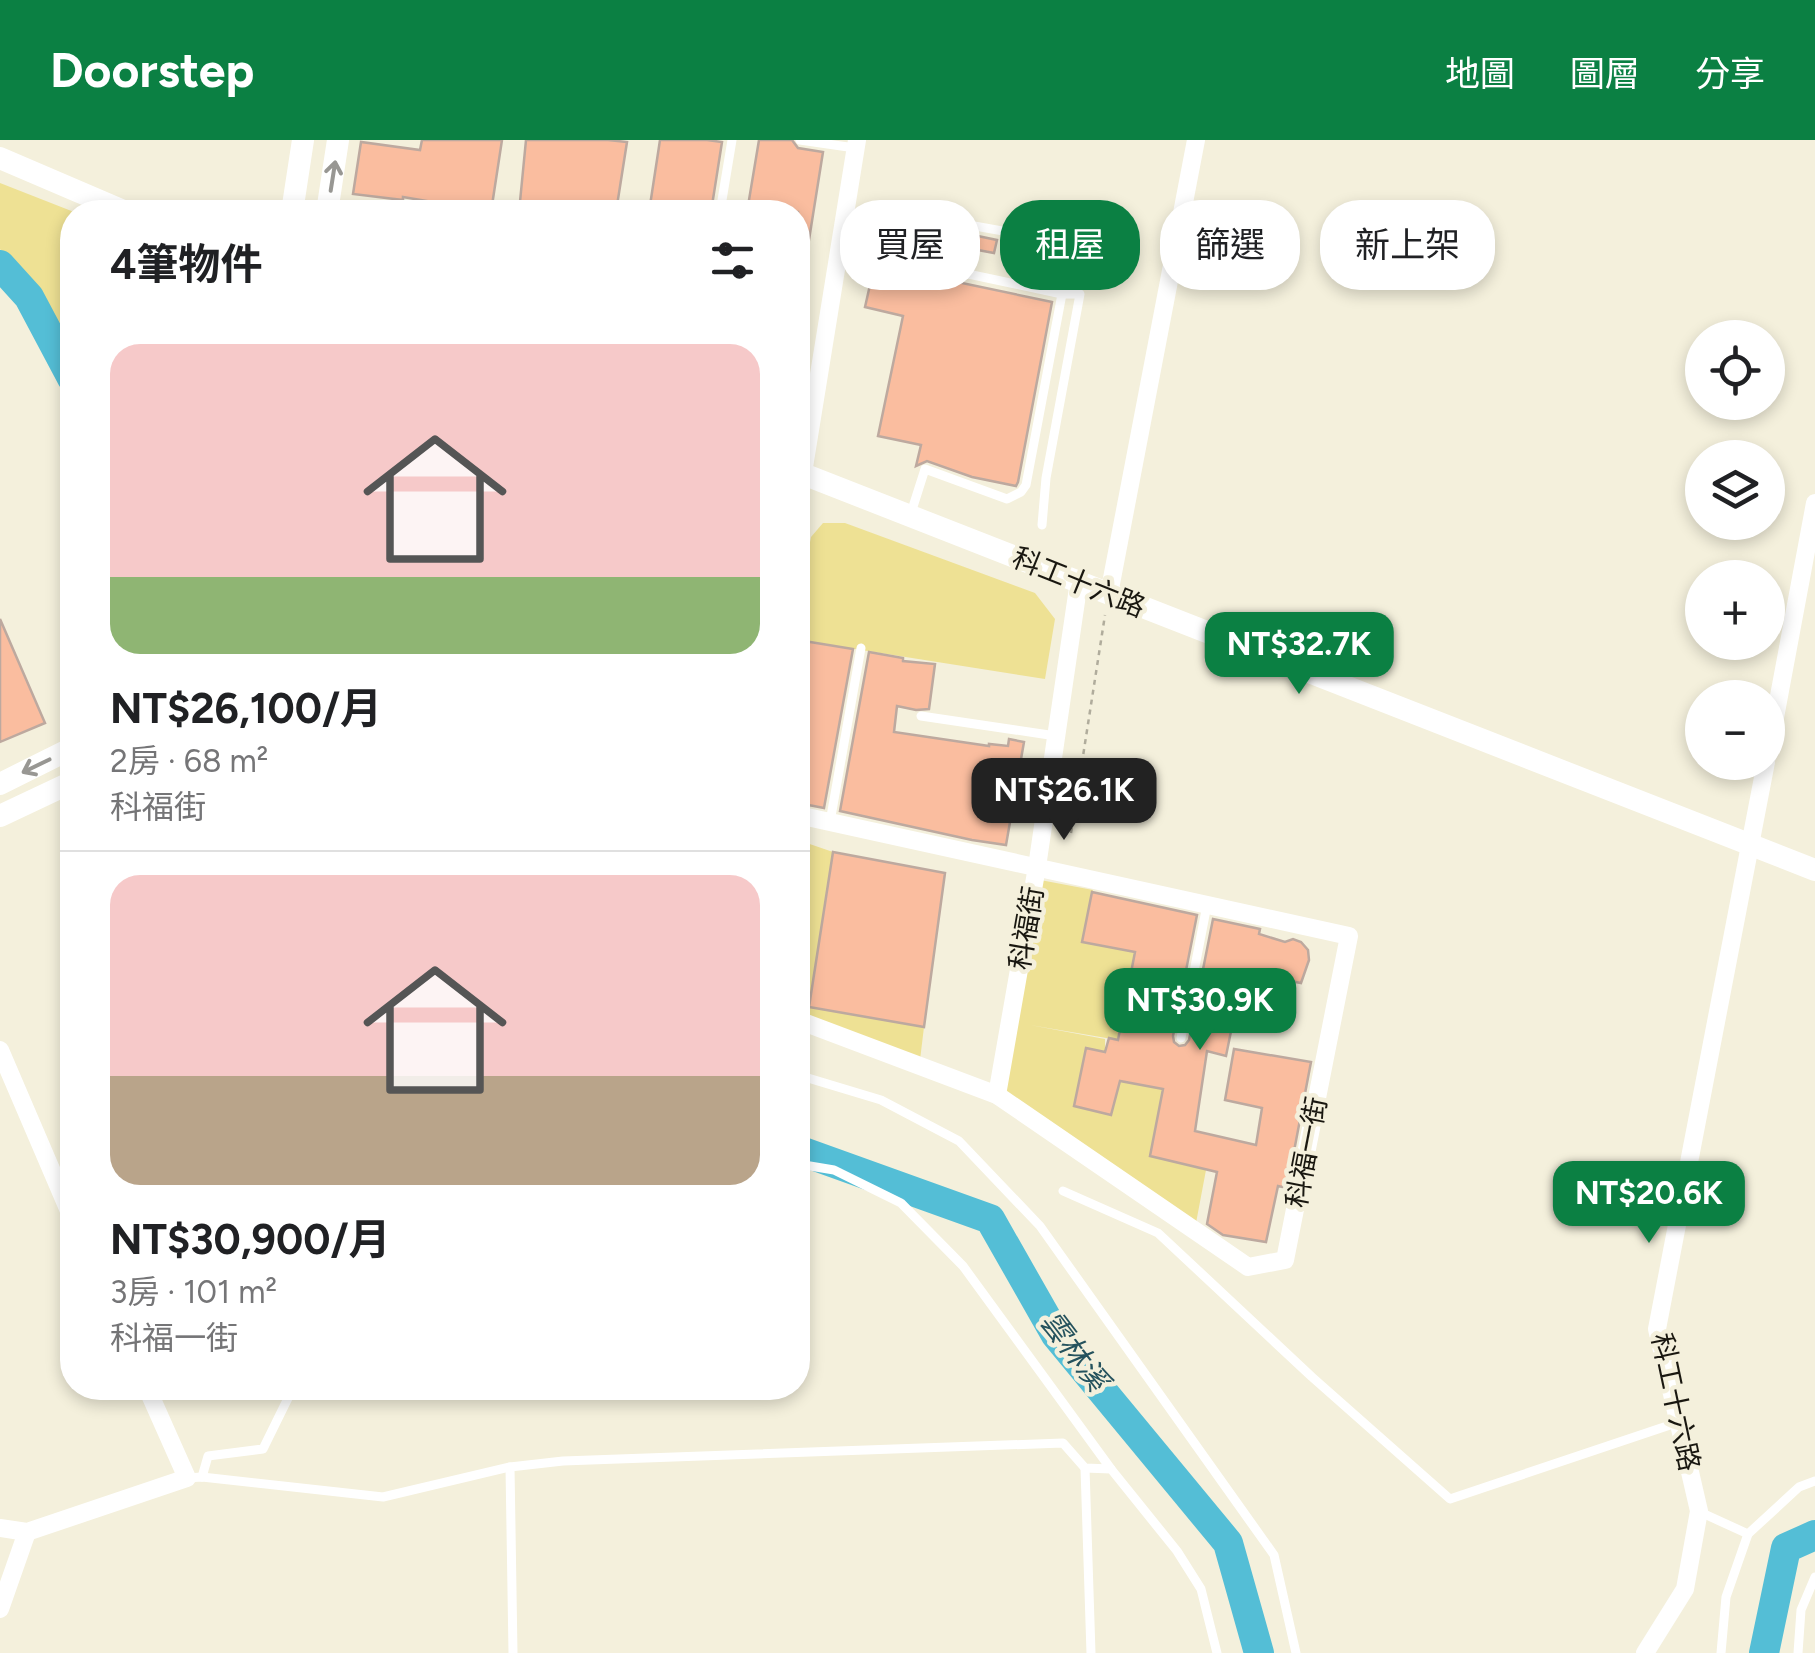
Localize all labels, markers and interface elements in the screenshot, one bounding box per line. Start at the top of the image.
text: Doorstep [50,41,254,99]
text: 地圖 [1445,53,1515,95]
text: 圖層 [1570,53,1640,95]
text: 分享 [1695,53,1765,95]
one-way arrow [324,161,342,193]
chip: 買屋 [840,200,980,290]
chip: 租屋 [1000,200,1140,290]
chip: 篩選 [1160,200,1300,290]
chip: 新上架 [1320,200,1495,290]
icon: filters [705,233,760,288]
text: 4筆物件 [110,239,263,290]
map controls [1685,320,1785,780]
button: locate [1685,320,1785,420]
icon: home [345,409,525,589]
button: layers [1685,440,1785,540]
street label: 科工十六路 [1008,540,1150,624]
button: + [1685,560,1785,660]
pin: NT$32.7K [1196,612,1402,697]
text: NT$32.7K [1227,625,1371,663]
button: − [1685,680,1785,780]
text: NT$26,100/月 [110,683,382,734]
text: 2房 · 68 m² [110,742,268,780]
one-way arrow [22,757,52,776]
pin: NT$26.1K [961,758,1167,843]
text: NT$26.1K [994,771,1135,809]
text: 科福街 [110,788,206,826]
street label: 科福街 [1002,884,1050,972]
icon: home [345,940,525,1120]
pin: NT$30.9K [1097,968,1303,1053]
text: NT$30.9K [1126,981,1274,1019]
street label: 科福一街 [1279,1094,1333,1210]
pin: NT$20.6K [1546,1161,1752,1246]
text: NT$20.6K [1575,1174,1723,1212]
text: NT$30,900/月 [110,1214,391,1265]
text: 3房 · 101 m² [110,1273,277,1311]
water label: 雲林溪 [1033,1304,1119,1401]
text: 科福一街 [110,1319,238,1357]
street label: 科工十六路 [1645,1330,1707,1474]

